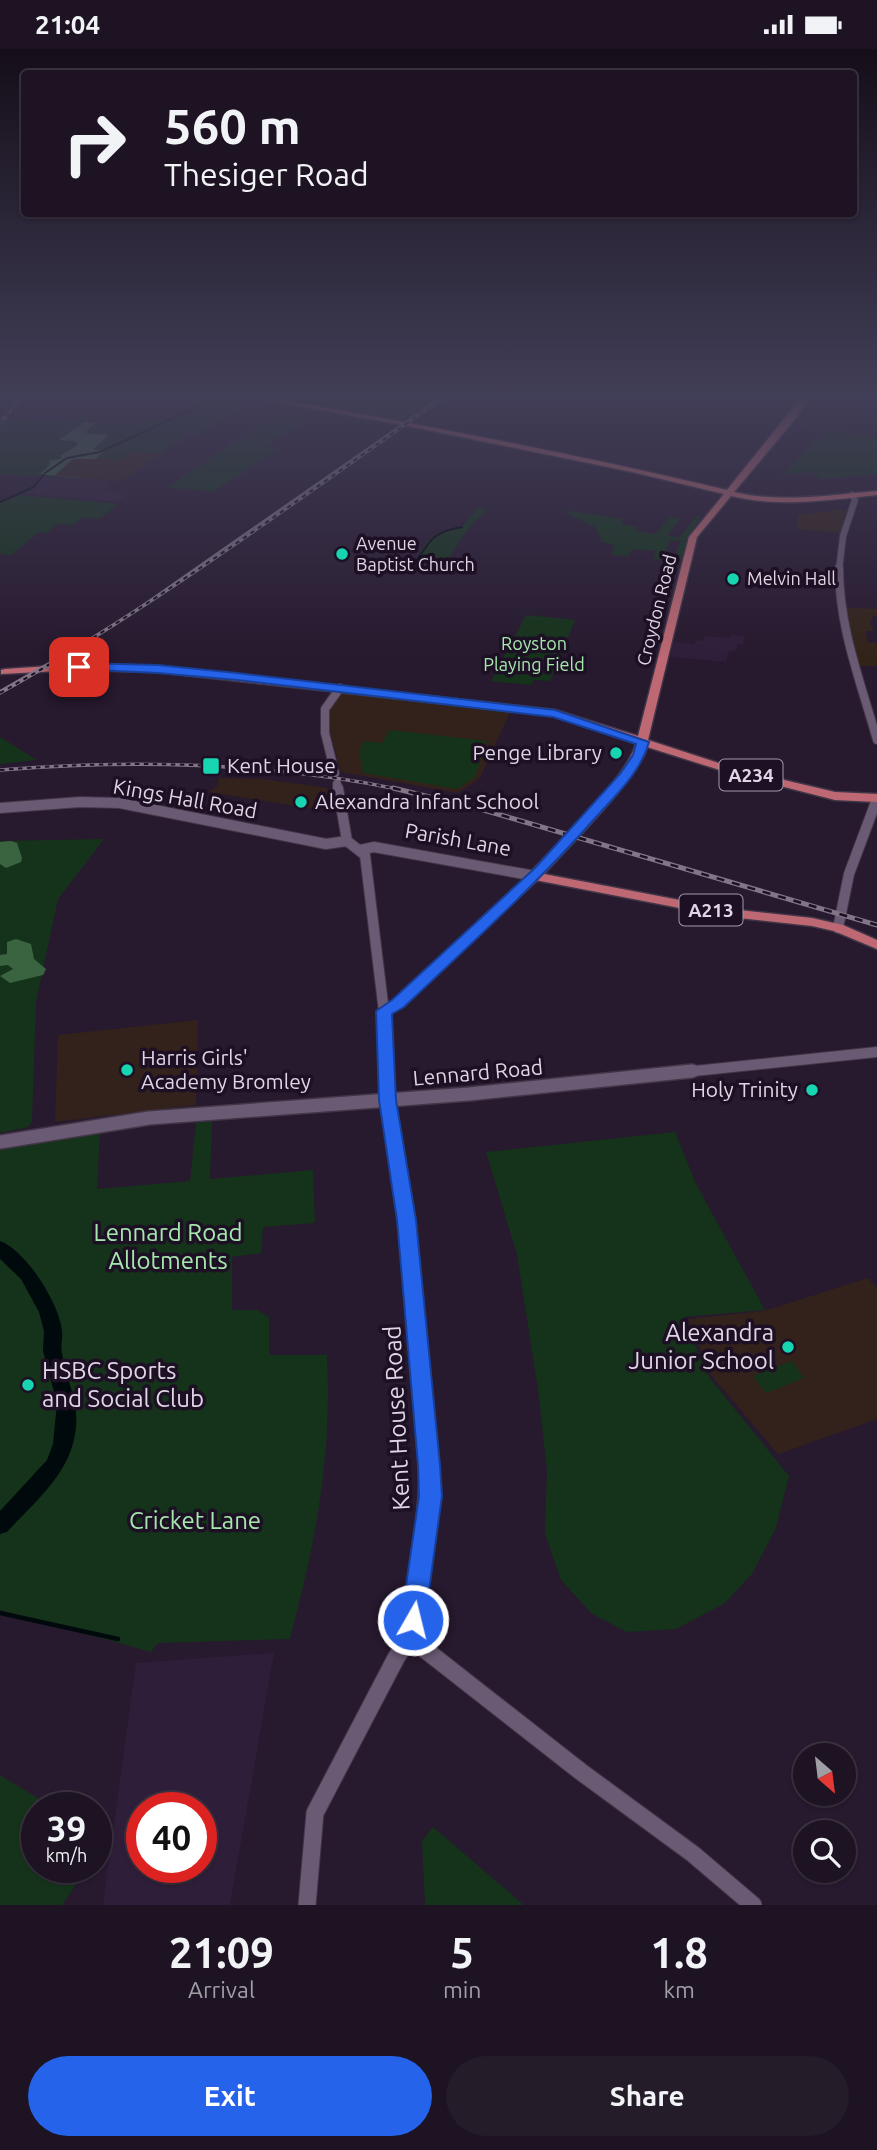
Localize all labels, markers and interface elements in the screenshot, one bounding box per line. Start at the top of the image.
text: 21:04 [35,10,100,39]
icon: right [49,98,140,189]
text: 560 m [164,98,301,153]
text: Thesiger Road [164,156,369,192]
place label: Avenue Baptist Church [356,533,475,574]
marker: Avenue Baptist Church [334,546,350,562]
street label: Croydon Road [633,552,680,667]
place label: Melvin Hall [747,568,836,588]
marker: Melvin Hall [725,571,741,587]
park label: Royston Playing Field [483,633,585,674]
pin [49,637,109,697]
icon: arrive [60,648,98,686]
place label: Penge Library [472,740,602,764]
marker: Penge Library [608,745,624,761]
place label: Kent House [227,753,336,777]
marker: Kent House [201,756,221,776]
road number: A234 [720,759,782,790]
street label: Kings Hall Road [111,774,259,823]
place label: Alexandra Infant School [315,789,539,813]
marker: Alexandra Infant School [293,794,309,810]
street label: Parish Lane [403,818,513,860]
road number: A213 [680,895,742,925]
place label: Harris Girls' Academy Bromley [141,1045,311,1093]
street label: Lennard Road [412,1054,544,1090]
marker: Harris Girls' Academy Bromley [119,1062,135,1078]
place label: Holy Trinity [691,1077,798,1101]
marker: Holy Trinity [804,1082,820,1098]
park label: Lennard Road Allotments [93,1219,243,1274]
place label: Alexandra Junior School [629,1319,774,1374]
street label: Kent House Road [378,1325,415,1511]
marker: Alexandra Junior School [780,1339,796,1355]
place label: HSBC Sports and Social Club [42,1357,204,1412]
marker: HSBC Sports and Social Club [20,1377,36,1393]
park label: Cricket Lane [129,1507,261,1534]
position arrow [376,1583,450,1657]
north arrow [793,1743,856,1806]
map controls [793,1743,856,1883]
speed limit sign: 40 [126,1792,217,1883]
text: 39 [47,1808,86,1848]
button: search [793,1820,856,1883]
text: km/h [46,1845,87,1865]
text: 21:09 [169,1929,274,1976]
text: 5 [450,1929,474,1976]
text: 1.8 [650,1929,708,1976]
text: Arrival [188,1977,255,2002]
text: min [443,1977,481,2002]
text: km [663,1977,695,2002]
button: Exit [28,2056,432,2136]
button: Share [446,2056,849,2136]

